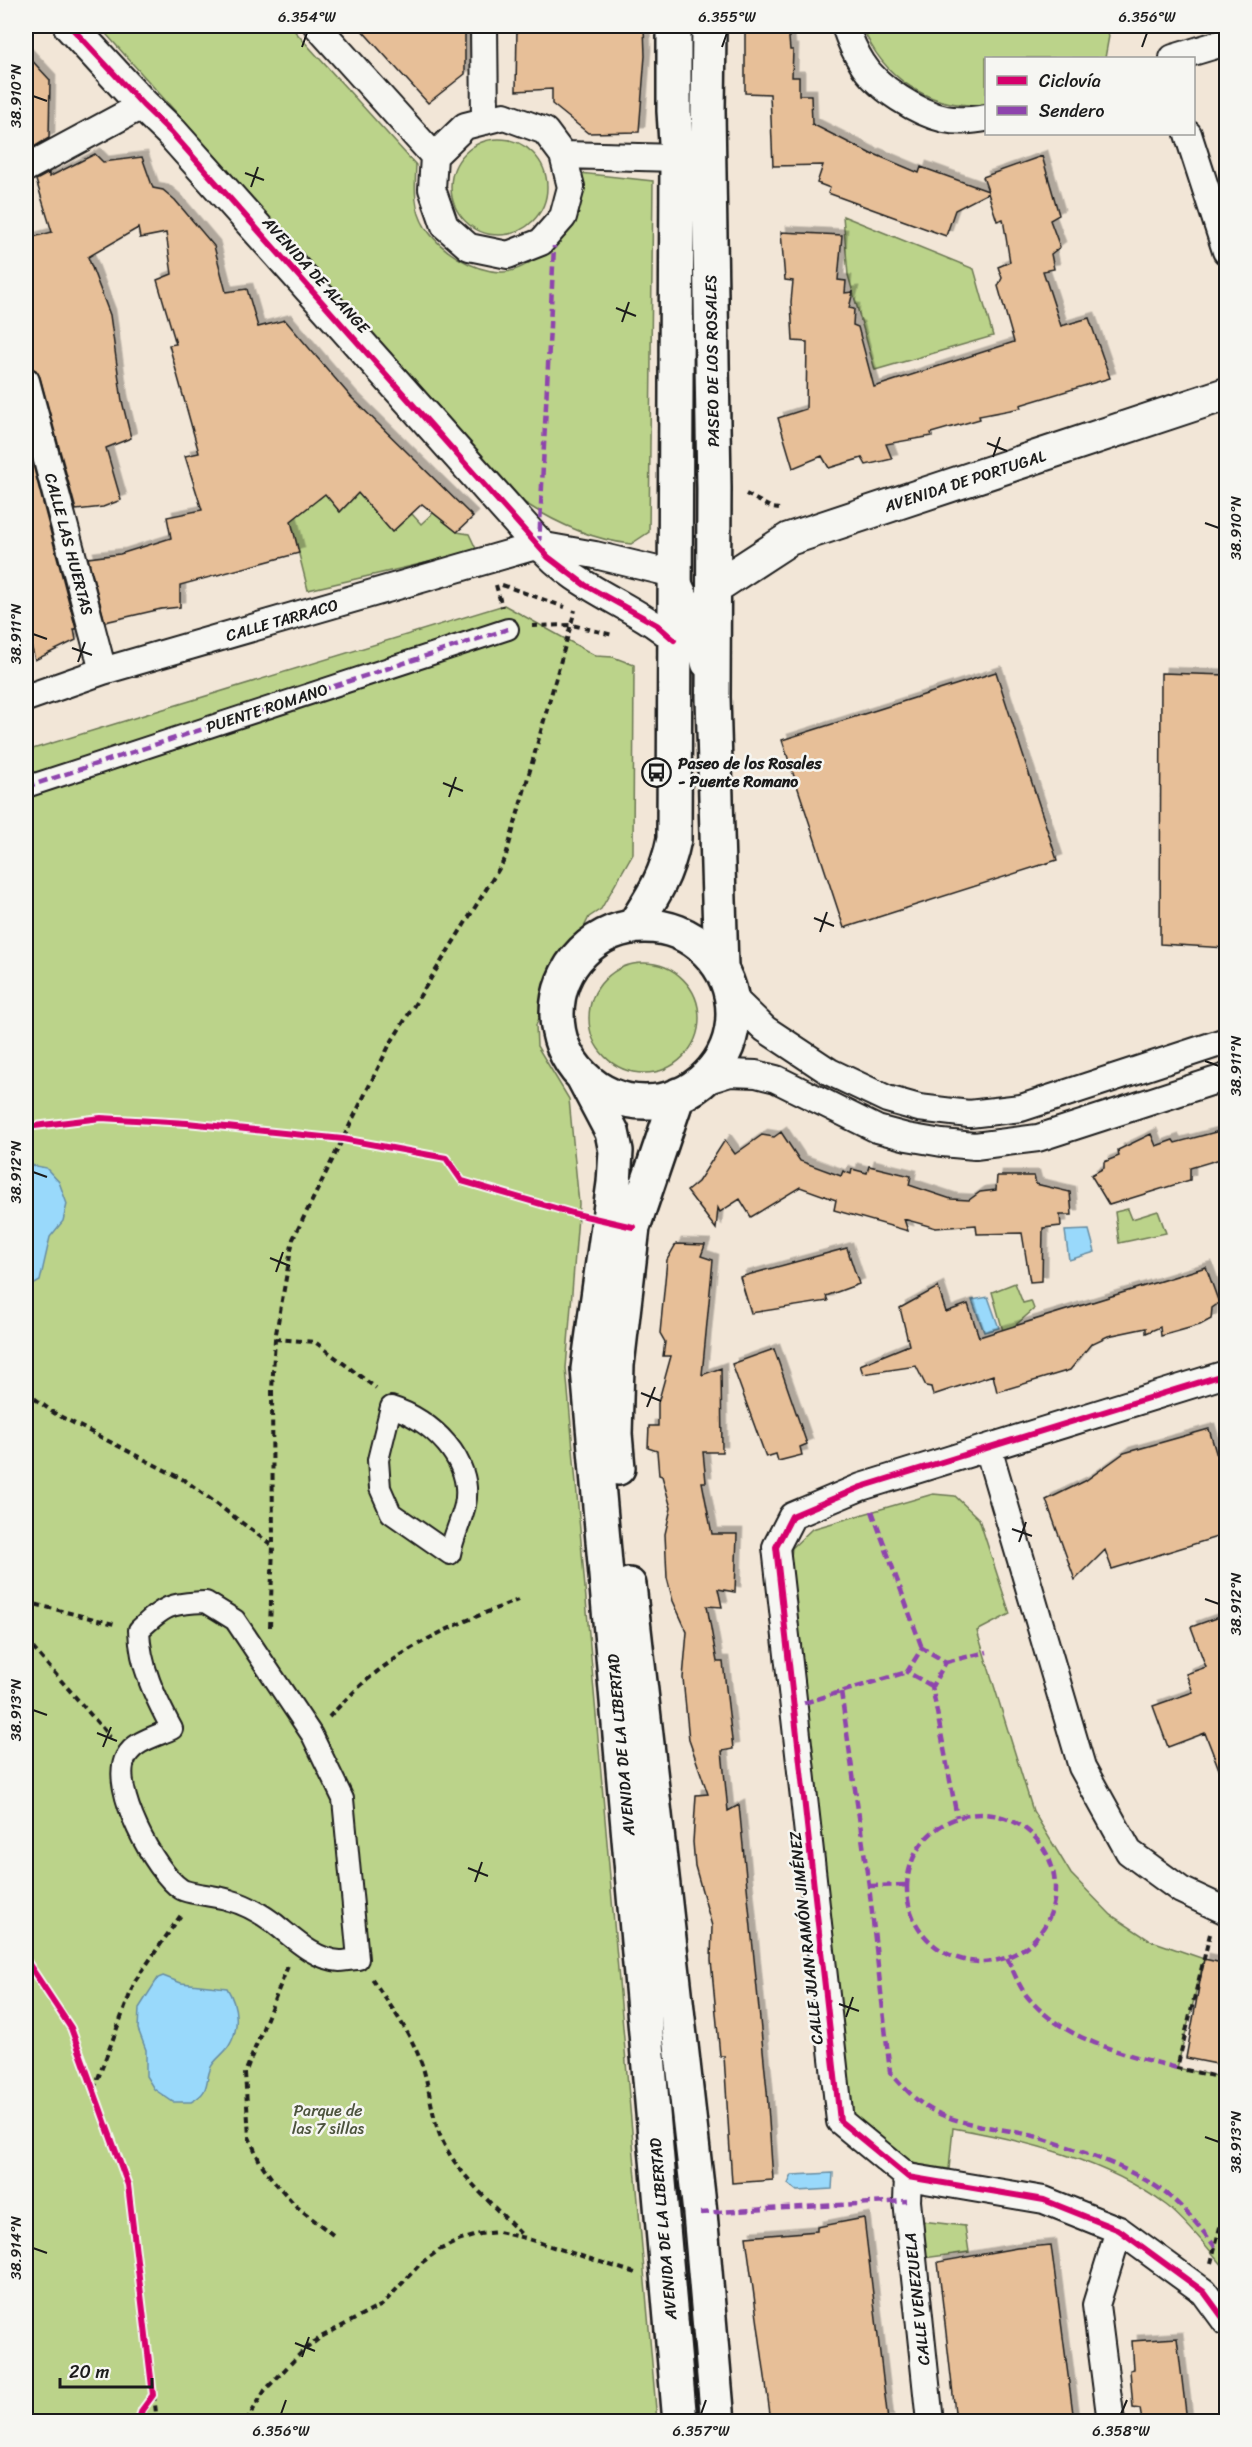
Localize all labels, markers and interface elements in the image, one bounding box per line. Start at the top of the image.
text: 6.354°W [278,4,336,30]
text: 6.355°W [698,4,756,30]
text: 6.356°W [1119,4,1176,30]
legend [985,57,1195,135]
text: 38.910°N [3,64,29,128]
text: Ciclovía [1039,65,1101,97]
text: Sendero [1039,95,1104,127]
street label: AVENIDA DE ALANGE [254,209,378,341]
street label: PASEO DE LOS ROSALES [696,274,728,447]
street label: AVENIDA DE PORTUGAL [879,441,1050,521]
street label: CALLE LAS HUERTAS [36,470,102,619]
text: 38.910°N [1223,496,1249,560]
street label: CALLE TARRACO [222,590,342,650]
text: 38.911°N [3,603,29,664]
street label: PUENTE ROMANO [202,675,332,741]
place label: Paseo de los Rosales - Puente Romano [678,749,822,796]
bus stop icon: Paseo de los Rosales - Puente Romano [641,756,673,788]
text: 38.911°N [1223,1035,1249,1096]
text: 38.912°N [3,1140,29,1203]
text: 38.912°N [1223,1572,1249,1635]
street label: AVENIDA DE LA LIBERTAD [599,1653,643,1838]
text: 38.913°N [3,1678,29,1741]
street label: CALLE JUAN RAMÓN JIMÉNEZ [780,1829,832,2046]
park label: Parque de las 7 sillas [292,2096,364,2143]
text: 38.913°N [1223,2110,1249,2173]
street label: AVENIDA DE LA LIBERTAD [641,2137,685,2322]
text: 38.914°N [3,2216,29,2280]
street label: CALLE VENEZUELA [896,2231,938,2367]
scale bar [60,2351,152,2389]
text: 20 m [69,2356,109,2388]
text: 6.356°W [253,2418,310,2444]
text: 6.357°W [672,2418,730,2444]
text: 6.358°W [1092,2418,1150,2444]

